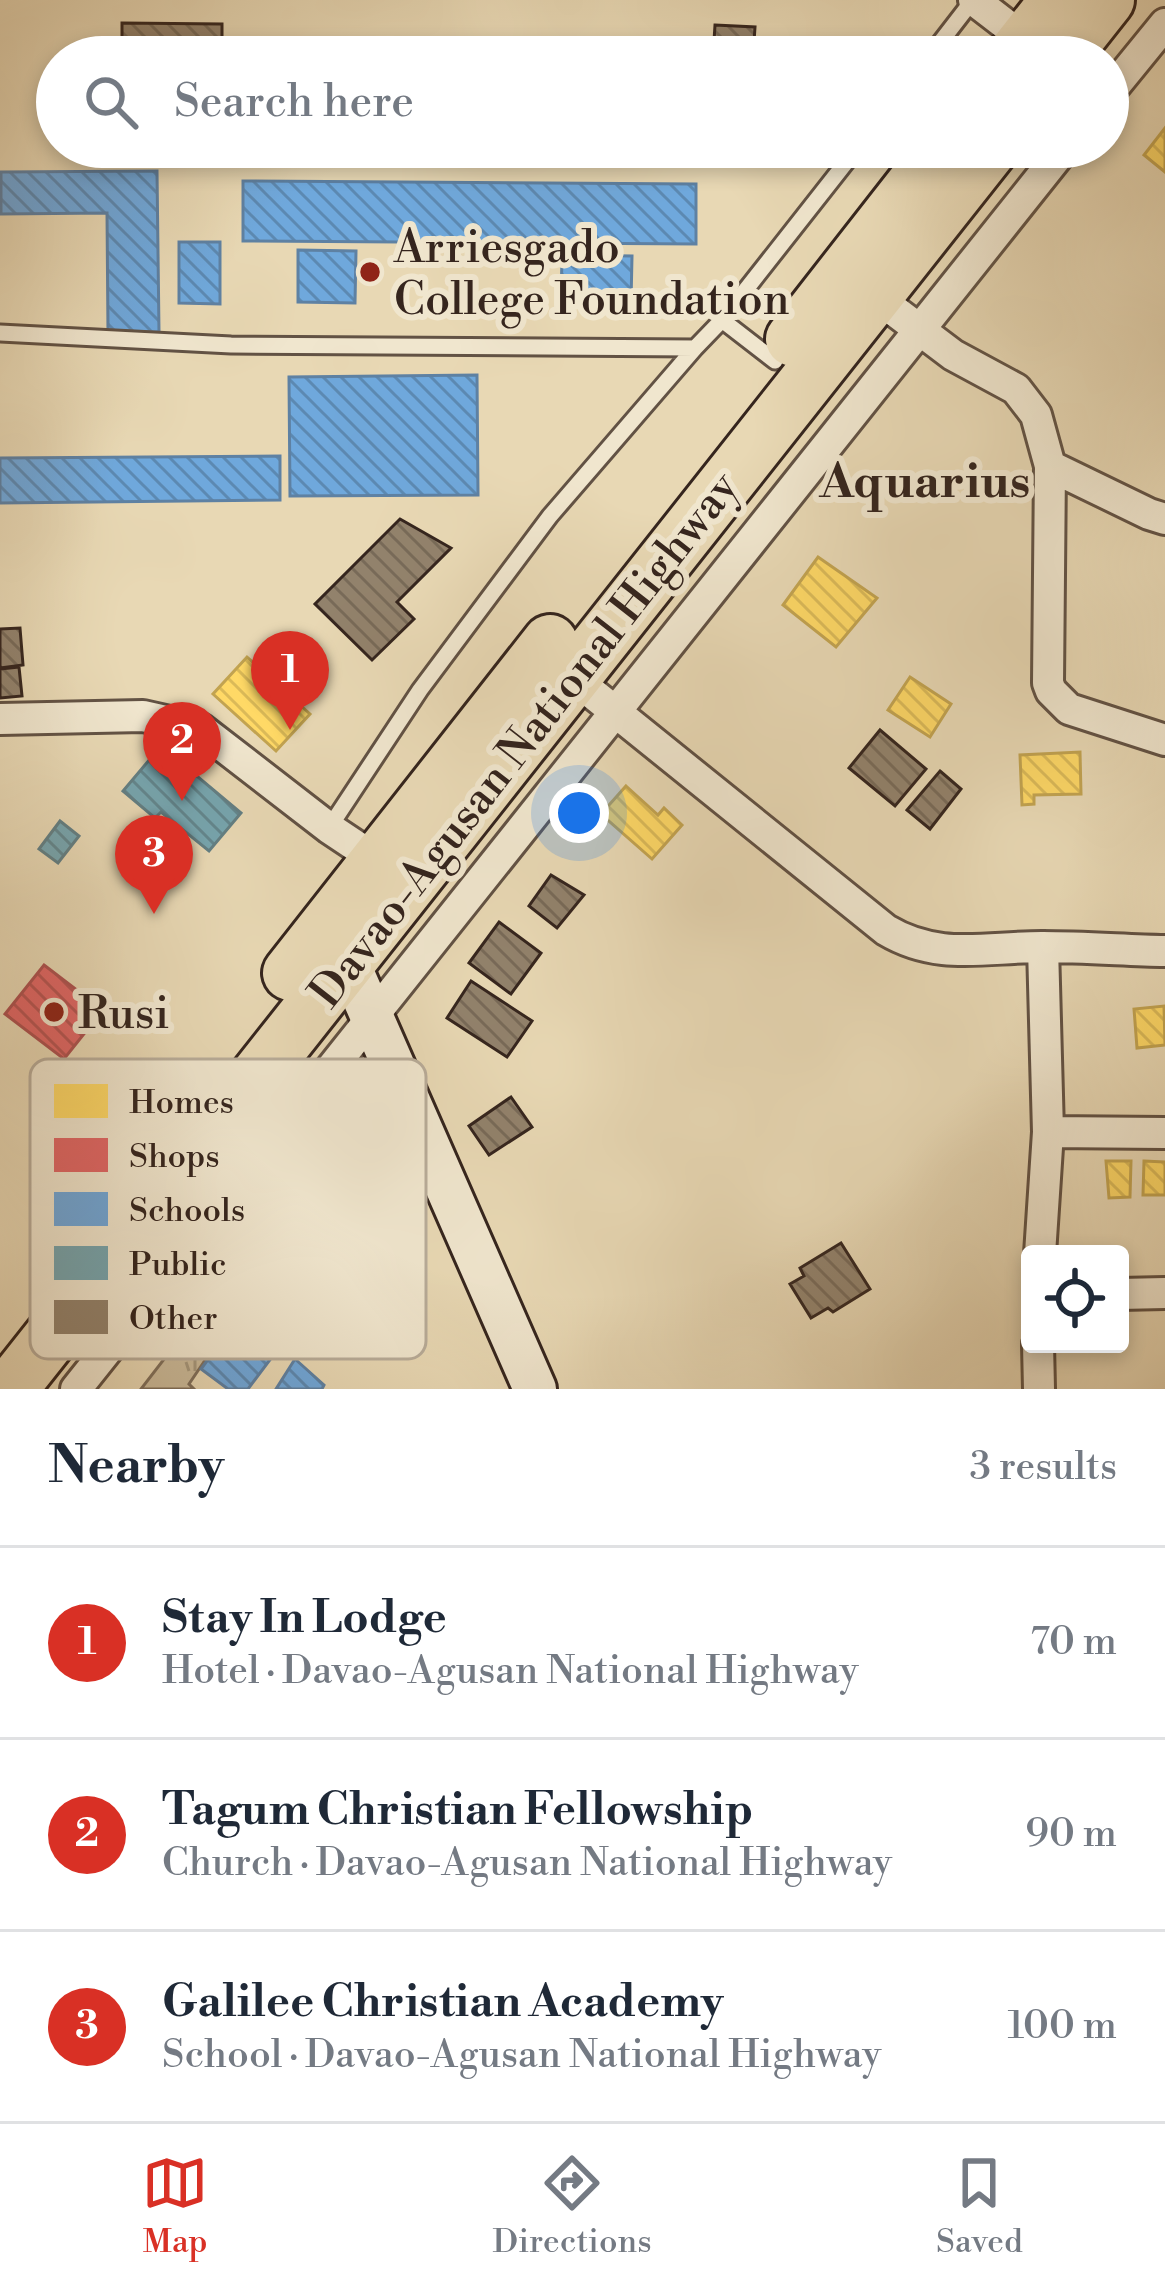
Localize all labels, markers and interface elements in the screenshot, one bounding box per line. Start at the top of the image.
search box [36,36,1129,168]
icon: search [78,69,144,135]
text: Search here [174,74,414,131]
place label: Arriesgado College Foundation [393,220,790,329]
marker: Arriesgado College Foundation [357,259,383,285]
district label: Aquarius [819,453,1030,513]
street label: Davao-Agusan National Highway [298,460,753,1020]
pin: 1 [251,631,329,730]
pin: 2 [143,702,221,801]
your location [549,783,609,843]
pin: 3 [115,815,193,914]
place label: Rusi [78,986,169,1043]
marker: Rusi [41,999,67,1025]
legend [30,1059,426,1359]
text: Homes [129,1083,234,1124]
text: Shops [129,1137,220,1178]
text: Schools [129,1191,245,1232]
text: Public [129,1245,227,1286]
map controls [1021,1245,1129,1353]
button: locate [1021,1245,1129,1353]
text: Other [129,1299,217,1340]
text: Nearby [48,1435,224,1499]
text: 3 results [969,1443,1117,1492]
text: Stay In Lodge [162,1590,447,1647]
text: 1 [78,1618,96,1667]
text: 70 m [1030,1618,1117,1667]
text: Hotel · Davao-Agusan National Highway [162,1647,858,1696]
text: Tagum Christian Fellowship [162,1782,753,1839]
text: 2 [75,1810,99,1859]
text: 90 m [1025,1810,1117,1859]
text: Church · Davao-Agusan National Highway [162,1839,892,1888]
text: Galilee Christian Academy [162,1974,724,2031]
text: 3 [75,2002,99,2051]
text: 100 m [1008,2002,1117,2051]
text: School · Davao-Agusan National Highway [162,2031,881,2080]
tab: Map [142,2150,208,2263]
tab: Directions [493,2150,652,2263]
tab: Saved [936,2150,1023,2263]

